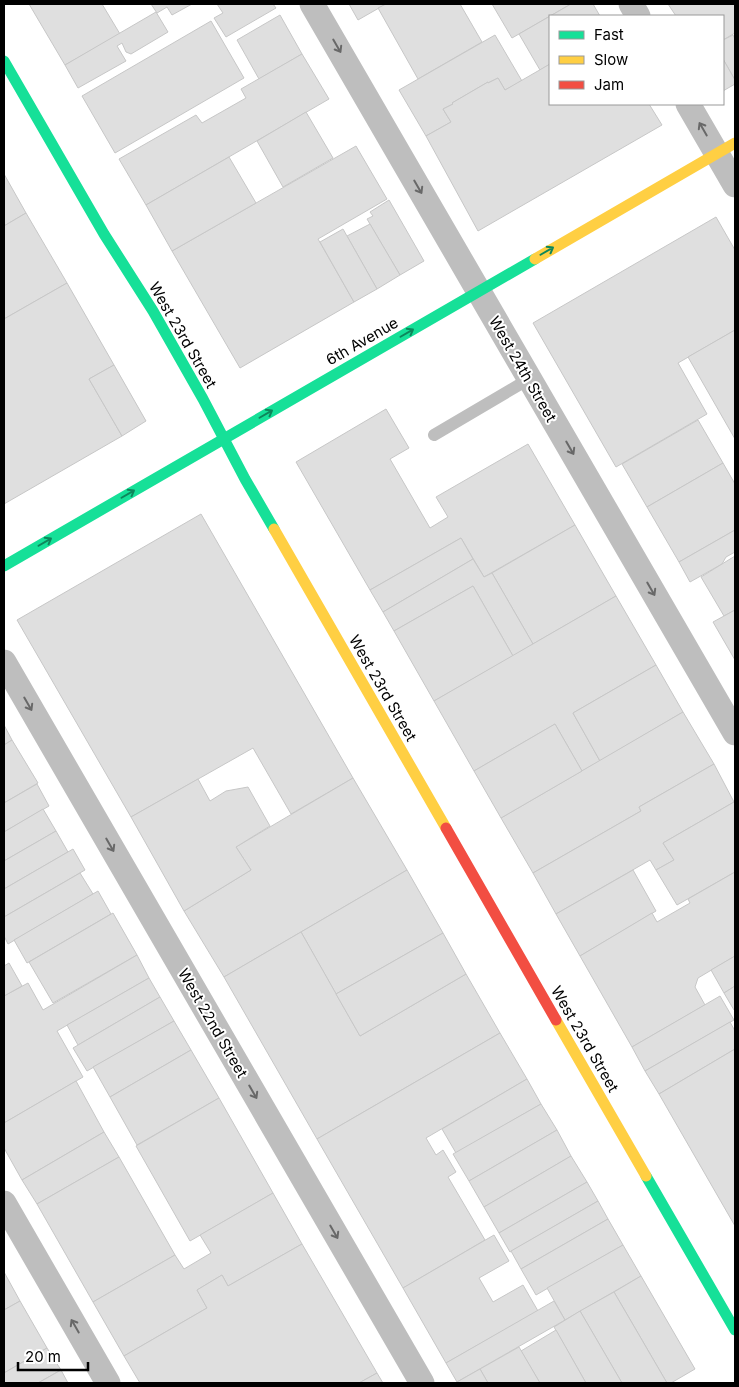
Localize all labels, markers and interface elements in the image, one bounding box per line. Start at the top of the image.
legend [549,15,724,105]
text: Fast [594,25,624,44]
one-way arrow [332,38,342,53]
text: Slow [594,50,628,69]
text: Jam [594,75,624,94]
one-way arrow [698,122,708,137]
one-way arrow [413,179,423,194]
one-way arrow [540,246,554,256]
street label: West 23rd Street [145,279,221,392]
street label: 6th Avenue [323,313,401,369]
street label: West 24th Street [485,313,561,425]
one-way arrow [399,328,414,338]
one-way arrow [258,409,273,419]
one-way arrow [565,441,575,455]
one-way arrow [120,489,135,499]
one-way arrow [37,537,52,547]
one-way arrow [647,581,657,595]
street label: West 23rd Street [345,632,421,745]
one-way arrow [24,697,34,711]
one-way arrow [105,837,115,851]
street label: West 22nd Street [174,965,252,1081]
street label: West 23rd Street [547,983,623,1096]
one-way arrow [248,1084,258,1098]
one-way arrow [329,1225,339,1240]
one-way arrow [69,1319,79,1333]
scale bar [18,1340,88,1372]
text: 20 m [25,1347,61,1366]

